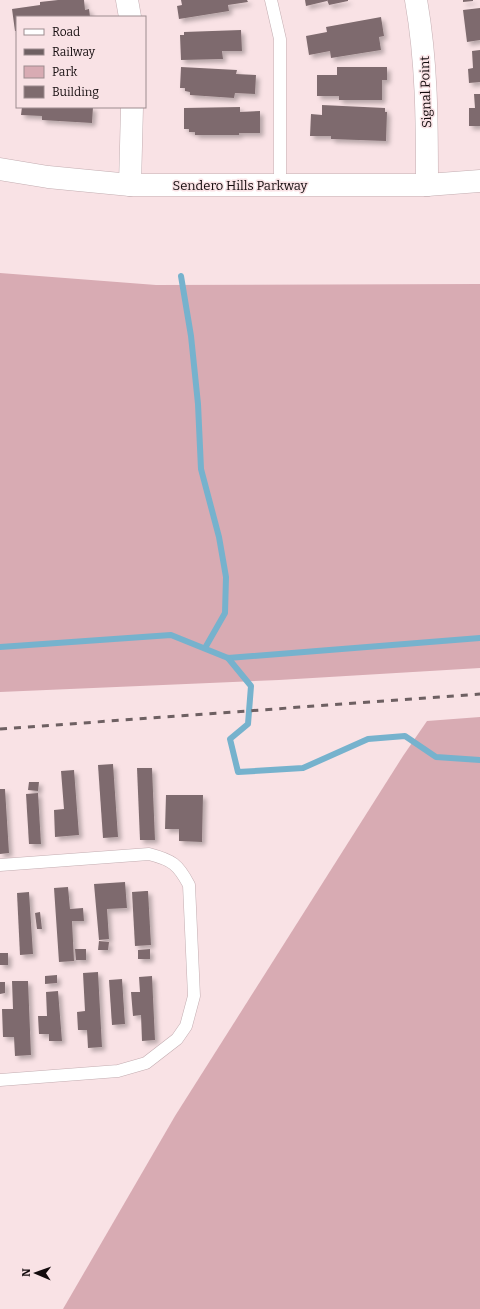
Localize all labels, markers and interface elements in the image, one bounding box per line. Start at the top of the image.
legend [16,16,146,108]
text: Road [52,25,80,39]
text: Railway [52,45,96,59]
street label: Signal Point [417,56,434,128]
text: Park [52,65,78,79]
text: Building [52,85,99,99]
street label: Sendero Hills Parkway [173,178,308,193]
north arrow [16,1253,56,1293]
text: N [20,1268,33,1277]

